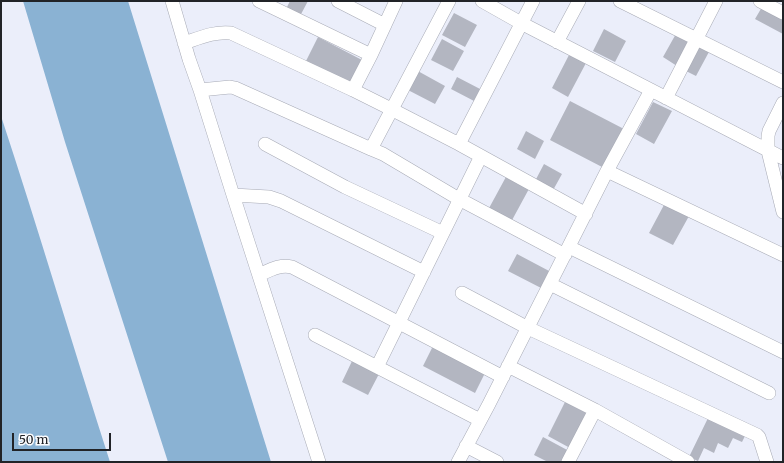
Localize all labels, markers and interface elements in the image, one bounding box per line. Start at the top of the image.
scale bar [14,425,113,451]
text: 50 m [19,432,48,447]

